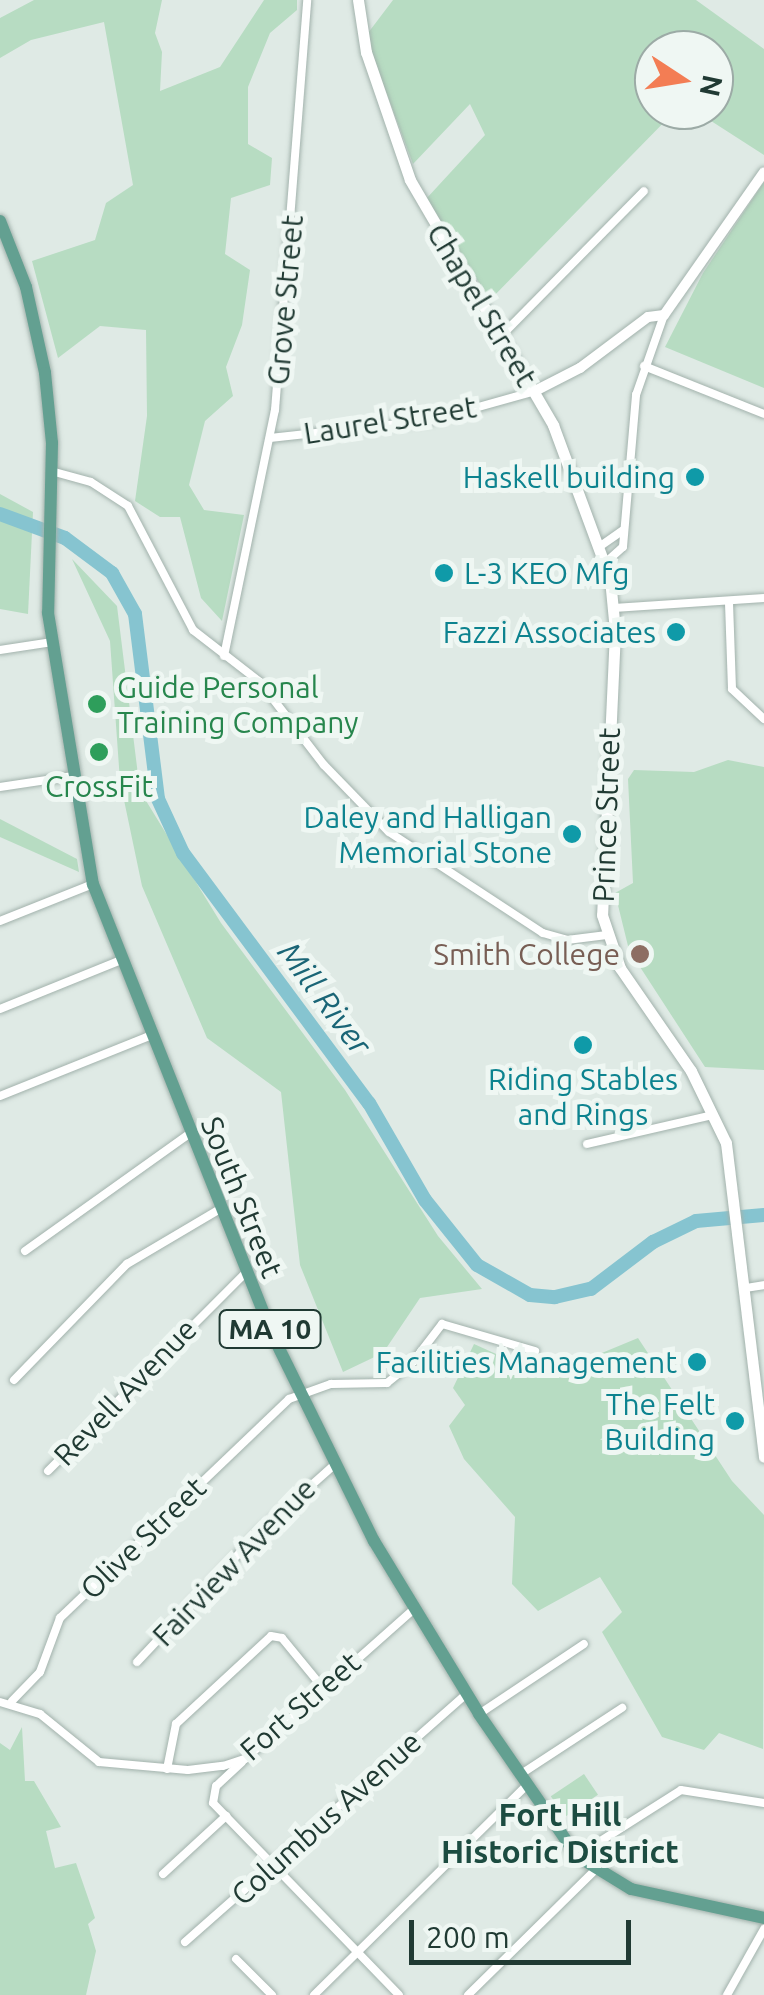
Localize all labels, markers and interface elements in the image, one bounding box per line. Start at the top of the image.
north arrow [634,30,734,130]
text: N [695,72,729,99]
street label: Grove Street [260,214,310,386]
street label: Chapel Street [419,217,545,393]
street label: Laurel Street [301,389,479,451]
place label: Haskell building [463,459,675,495]
marker: Haskell building [684,466,706,488]
place label: L-3 KEO Mfg [464,555,630,591]
marker: L-3 KEO Mfg [433,562,455,584]
place label: Fazzi Associates [443,614,656,650]
marker: Fazzi Associates [665,621,687,643]
place label: Guide Personal Training Company [117,669,358,740]
marker: Guide Personal Training Company [86,693,108,715]
street label: Prince Street [585,727,627,903]
marker: CrossFit [88,741,110,763]
place label: CrossFit [45,768,153,804]
place label: Daley and Halligan Memorial Stone [304,799,552,870]
marker: Daley and Halligan Memorial Stone [561,823,583,845]
water label: Mill River [270,934,380,1062]
place label: Smith College [433,936,620,972]
marker: Smith College [629,943,651,965]
marker: Riding Stables and Rings [572,1034,594,1056]
place label: Riding Stables and Rings [488,1061,678,1132]
street label: South Street [193,1111,291,1283]
road number: MA 10 [218,1306,322,1352]
street label: Revell Avenue [46,1311,204,1473]
place label: Facilities Management [376,1344,677,1380]
marker: Facilities Management [686,1351,708,1373]
place label: The Felt Building [604,1386,715,1456]
marker: The Felt Building [724,1410,746,1432]
street label: Olive Street [73,1469,213,1607]
street label: Fairview Avenue [145,1471,323,1653]
street label: Fort Street [233,1644,367,1768]
street label: Columbus Avenue [224,1724,428,1912]
district label: Fort Hill Historic District [441,1796,679,1871]
scale bar [414,1900,636,1962]
text: 200 m [426,1920,510,1954]

